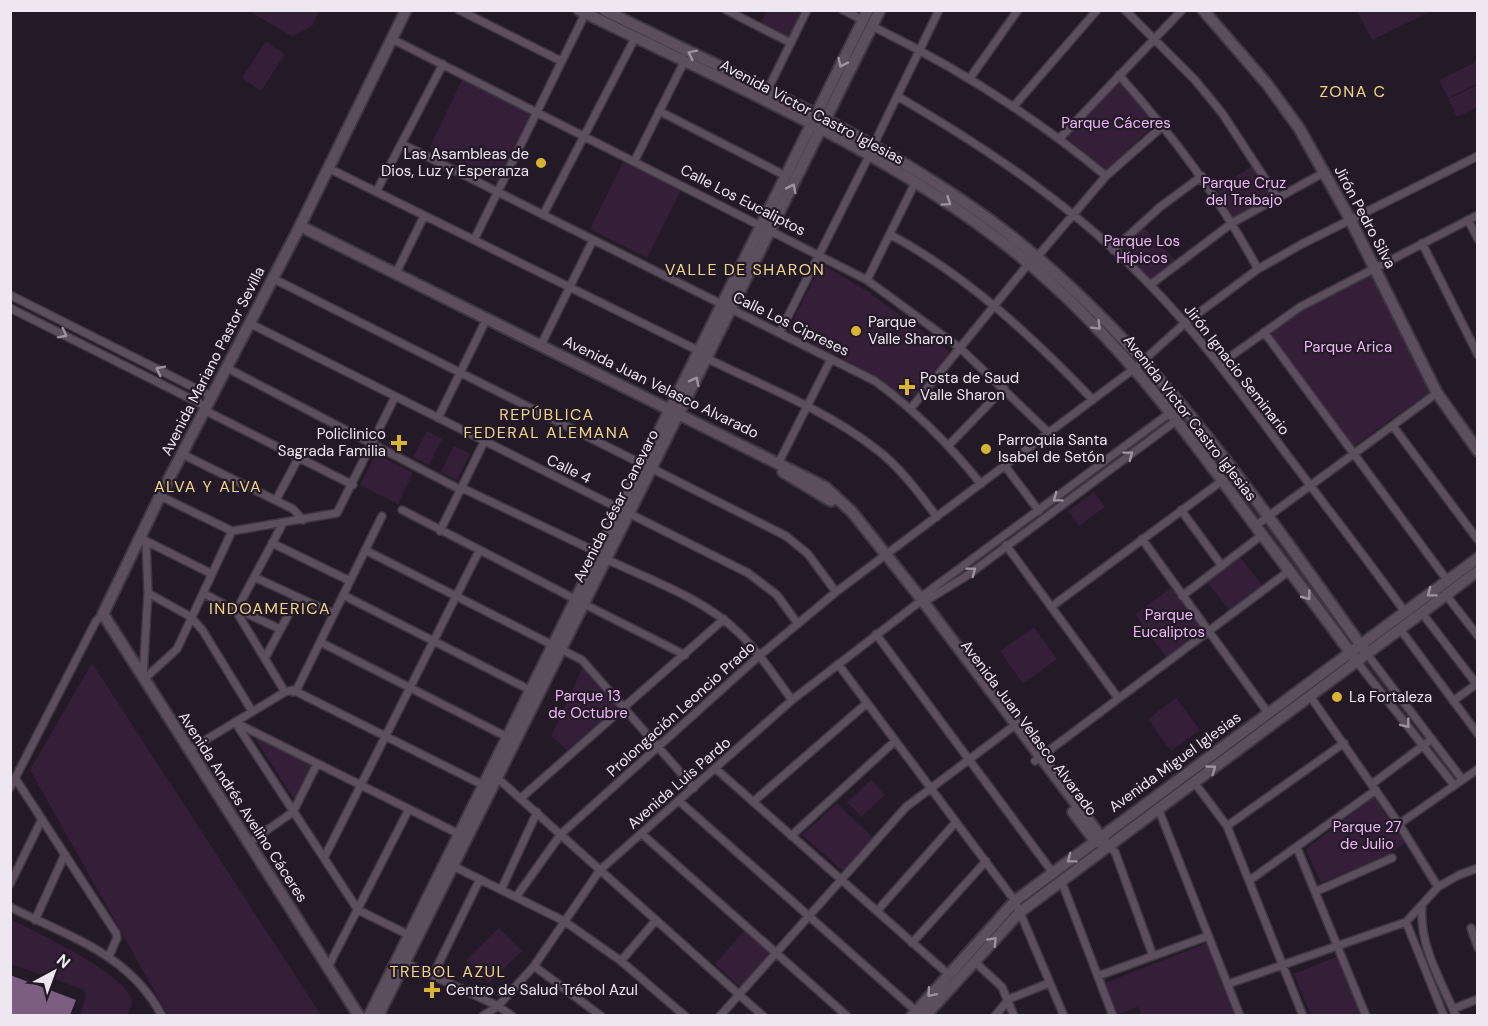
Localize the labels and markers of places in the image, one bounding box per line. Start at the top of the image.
place label: Las Asambleas de Dios, Luz y Esperanza [381,144,529,181]
marker: Las Asambleas de Dios, Luz y Esperanza [534,156,548,170]
place label: Parque Valle Sharon [868,312,953,349]
marker: Parque Valle Sharon [849,324,863,338]
place label: Posta de Saud Valle Sharon [920,368,1019,405]
marker: Posta de Saud Valle Sharon [898,378,916,396]
place label: Policlinico Sagrada Familia [278,424,386,461]
place label: Parroquia Santa Isabel de Setón [998,430,1108,467]
marker: Policlinico Sagrada Familia [390,434,408,452]
marker: Parroquia Santa Isabel de Setón [979,442,993,456]
place label: La Fortaleza [1349,687,1432,707]
marker: La Fortaleza [1330,690,1344,704]
place label: Centro de Salud Trébol Azul [446,980,638,1000]
marker: Centro de Salud Trébol Azul [423,981,441,999]

